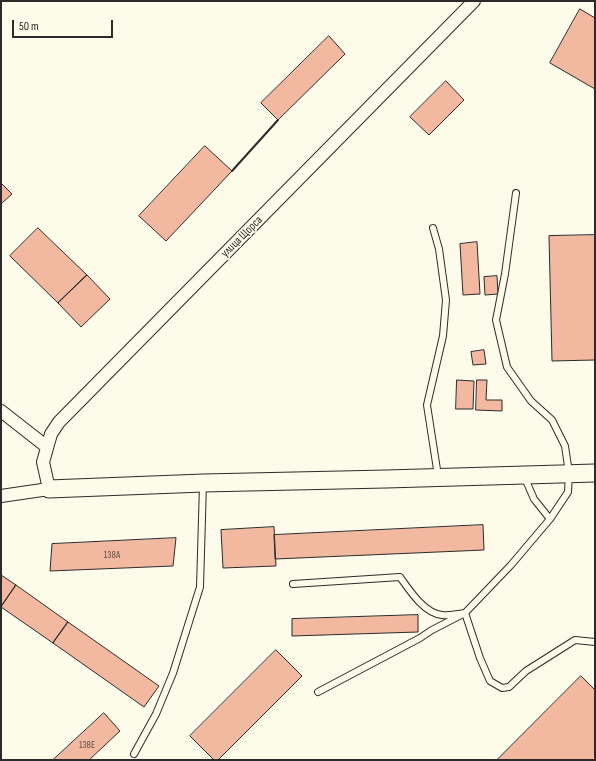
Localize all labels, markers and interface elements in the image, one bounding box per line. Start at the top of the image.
scale bar [14,12,115,38]
text: 50 m [19,19,39,34]
street label: улица Щорса [218,213,266,261]
house number: 138А [104,549,120,561]
house number: 138Е [79,739,95,751]

